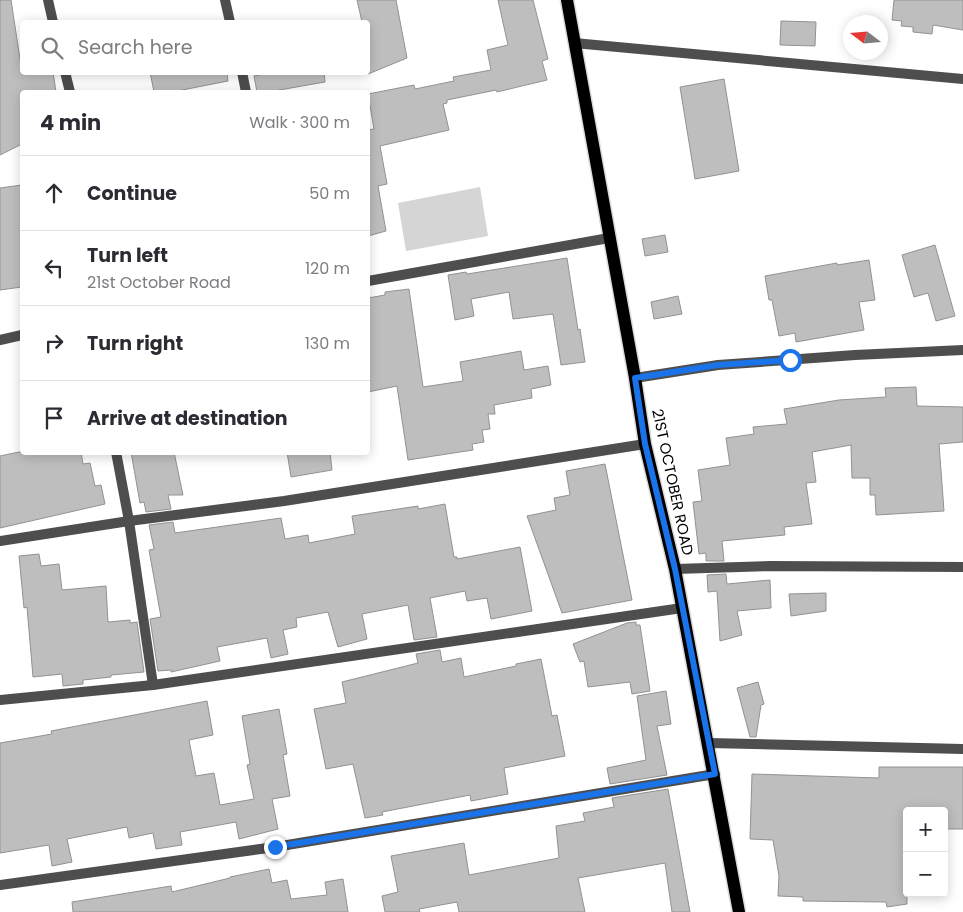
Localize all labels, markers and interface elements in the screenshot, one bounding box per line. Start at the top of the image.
north arrow [843,15,888,60]
search box [20,20,370,75]
icon: search [38,34,66,62]
text: Search here [78,34,192,61]
text: 4 min [40,108,101,137]
text: Walk · 300 m [249,111,350,134]
icon: ahead [40,179,68,207]
text: Continue [87,180,177,207]
text: 50 m [309,182,350,205]
text: Turn left [87,242,168,269]
icon: left [40,254,68,282]
text: 120 m [305,257,350,280]
text: 21st October Road [87,271,231,294]
icon: right [40,329,68,357]
text: Turn right [87,330,183,357]
text: 130 m [305,332,350,355]
route start [779,349,802,372]
icon: arrive [40,404,68,432]
text: Arrive at destination [87,405,288,432]
street label: 21ST OCTOBER ROAD [647,407,699,557]
map controls [903,807,948,897]
button: + [903,807,948,852]
route end [264,836,287,859]
button: − [903,852,948,897]

